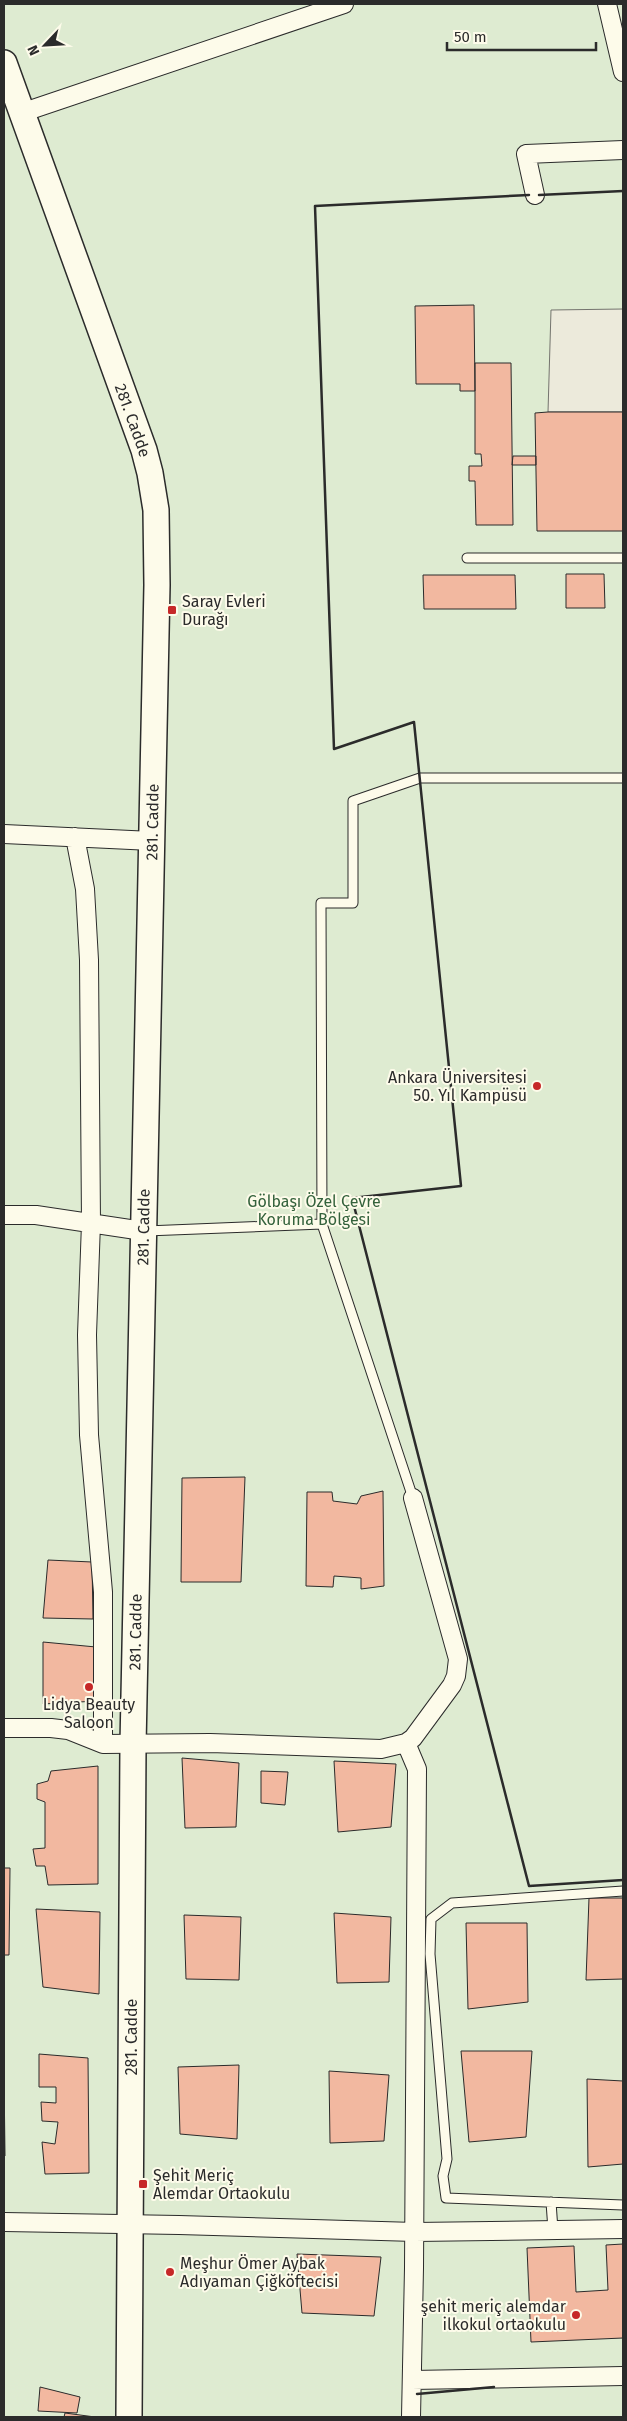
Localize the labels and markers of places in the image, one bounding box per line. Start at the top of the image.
place label: Saray Evleri Durağı [182,592,266,629]
marker: Saray Evleri Durağı [166,604,178,616]
place label: Ankara Üniversitesi 50. Yıl Kampüsü [388,1068,527,1105]
marker: Ankara Üniversitesi 50. Yıl Kampüsü [531,1080,543,1092]
marker: Lidya Beauty Saloon [83,1681,95,1693]
place label: Lidya Beauty Saloon [43,1695,135,1732]
place label: Şehit Meriç Alemdar Ortaokulu [153,2166,290,2203]
marker: Şehit Meriç Alemdar Ortaokulu [137,2178,149,2190]
place label: Meşhur Ömer Aybak Adıyaman Çiğköftecisi [180,2254,339,2292]
marker: Meşhur Ömer Aybak Adıyaman Çiğköftecisi [164,2266,176,2278]
place label: şehit meriç alemdar ilkokul ortaokulu [421,2297,567,2334]
marker: şehit meriç alemdar ilkokul ortaokulu [570,2309,582,2321]

